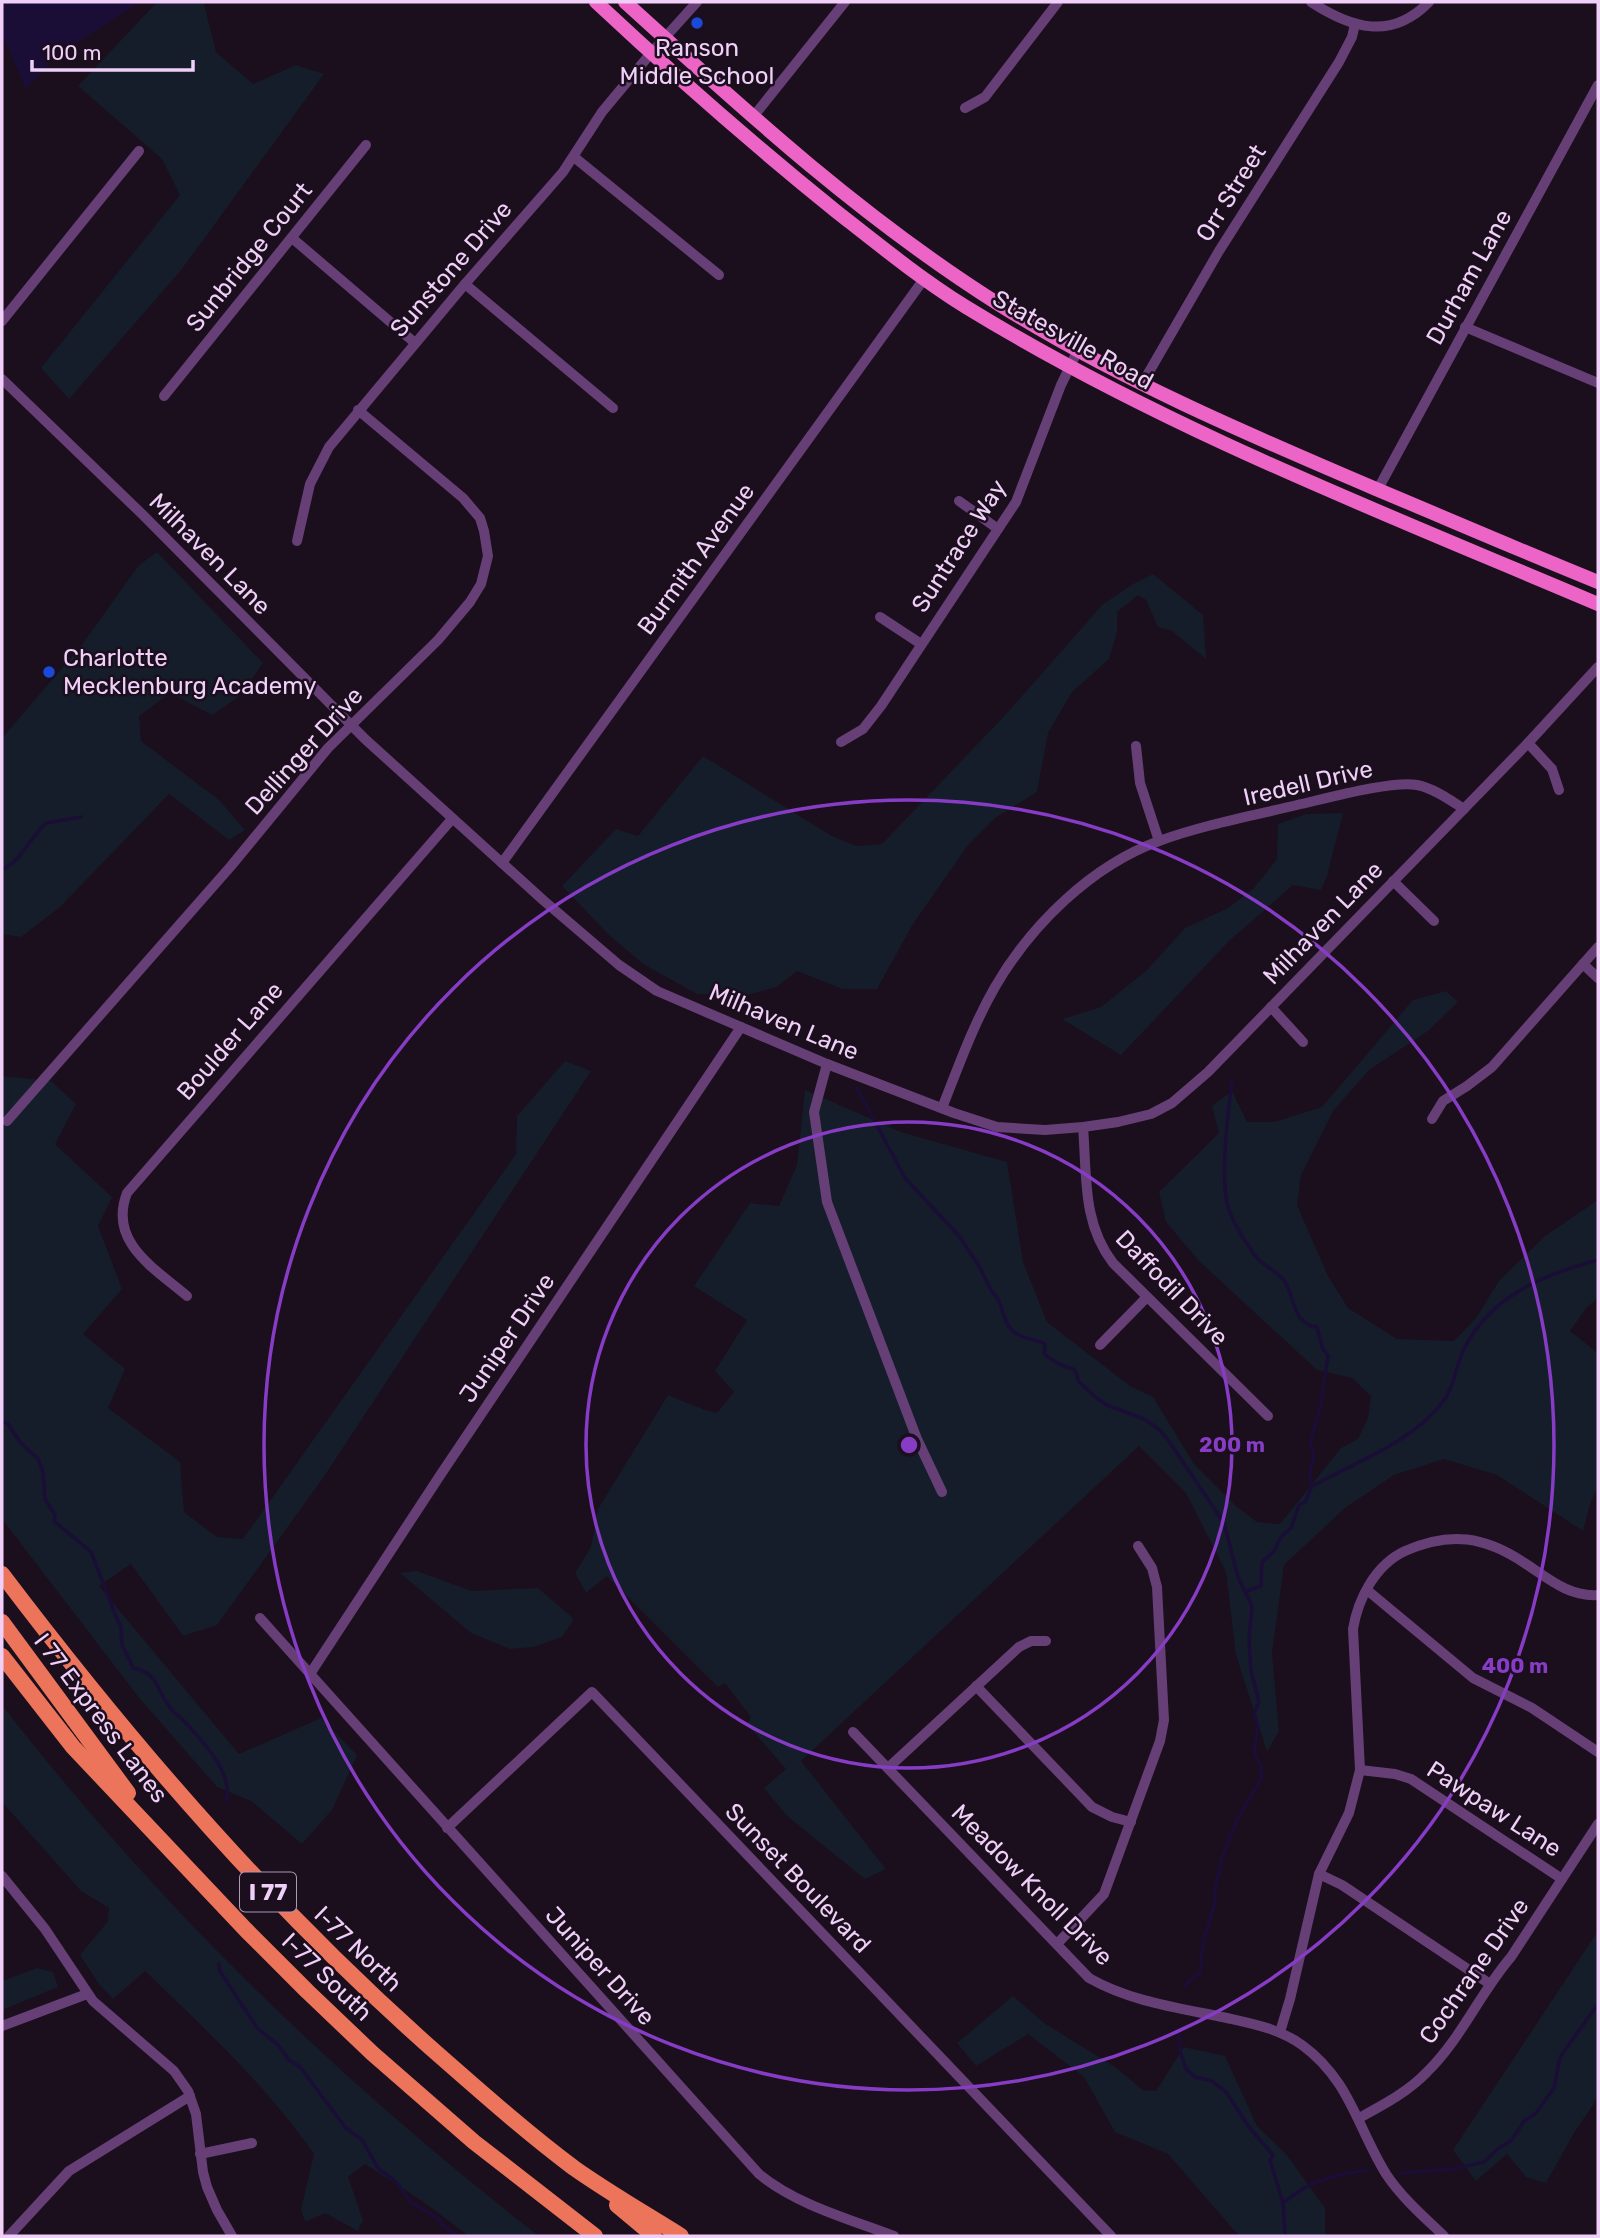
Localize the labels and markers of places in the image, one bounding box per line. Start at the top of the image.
marker: Ranson Middle School [689,15,705,31]
place label: Ranson Middle School [620,34,774,90]
place label: Charlotte Mecklenburg Academy [63,644,316,700]
marker: Charlotte Mecklenburg Academy [41,664,57,680]
centre of rings [897,1433,921,1457]

